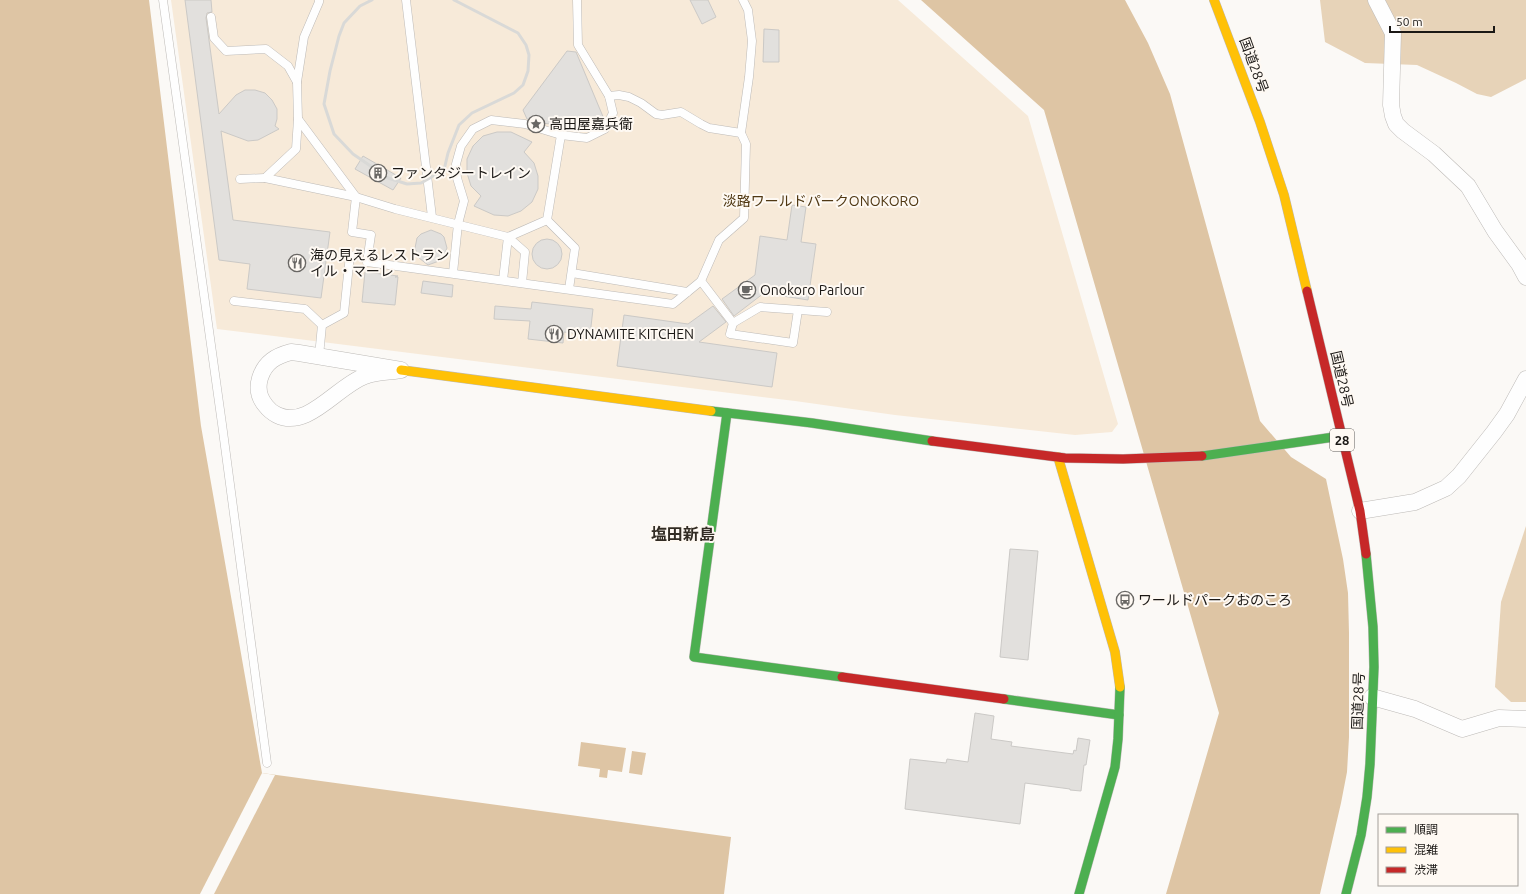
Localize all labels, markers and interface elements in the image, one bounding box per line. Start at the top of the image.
scale bar [1390,8,1494,34]
text: 50 m [1396,15,1423,28]
street label: 国道28号 [1237,35,1271,95]
place icon: 高田屋嘉兵衛 [526,114,546,134]
place label: 高田屋嘉兵衛 [549,116,633,132]
building icon: ファンタジートレイン [368,163,388,183]
place label: ファンタジートレイン [391,165,531,181]
park label: 淡路ワールドパークONOKORO [723,193,919,209]
place label: 海の見えるレストラン イル・マーレ [310,247,450,279]
restaurant icon: 海の見えるレストラン イル・マーレ [287,253,307,273]
cafe icon: Onokoro Parlour [737,280,757,300]
place label: Onokoro Parlour [760,282,865,298]
restaurant icon: DYNAMITE KITCHEN [544,324,564,344]
place label: DYNAMITE KITCHEN [567,326,694,342]
street label: 国道28号 [1328,349,1356,409]
road number: 28 [1330,429,1354,451]
district label: 塩田新島 [651,525,715,543]
bus stop icon: ワールドパークおのころ [1115,590,1135,610]
place label: ワールドパークおのころ [1138,592,1292,608]
street label: 国道28号 [1349,672,1367,730]
legend [1378,814,1518,886]
text: 順調 [1414,823,1438,836]
text: 混雑 [1414,843,1438,856]
text: 渋滞 [1414,863,1438,876]

